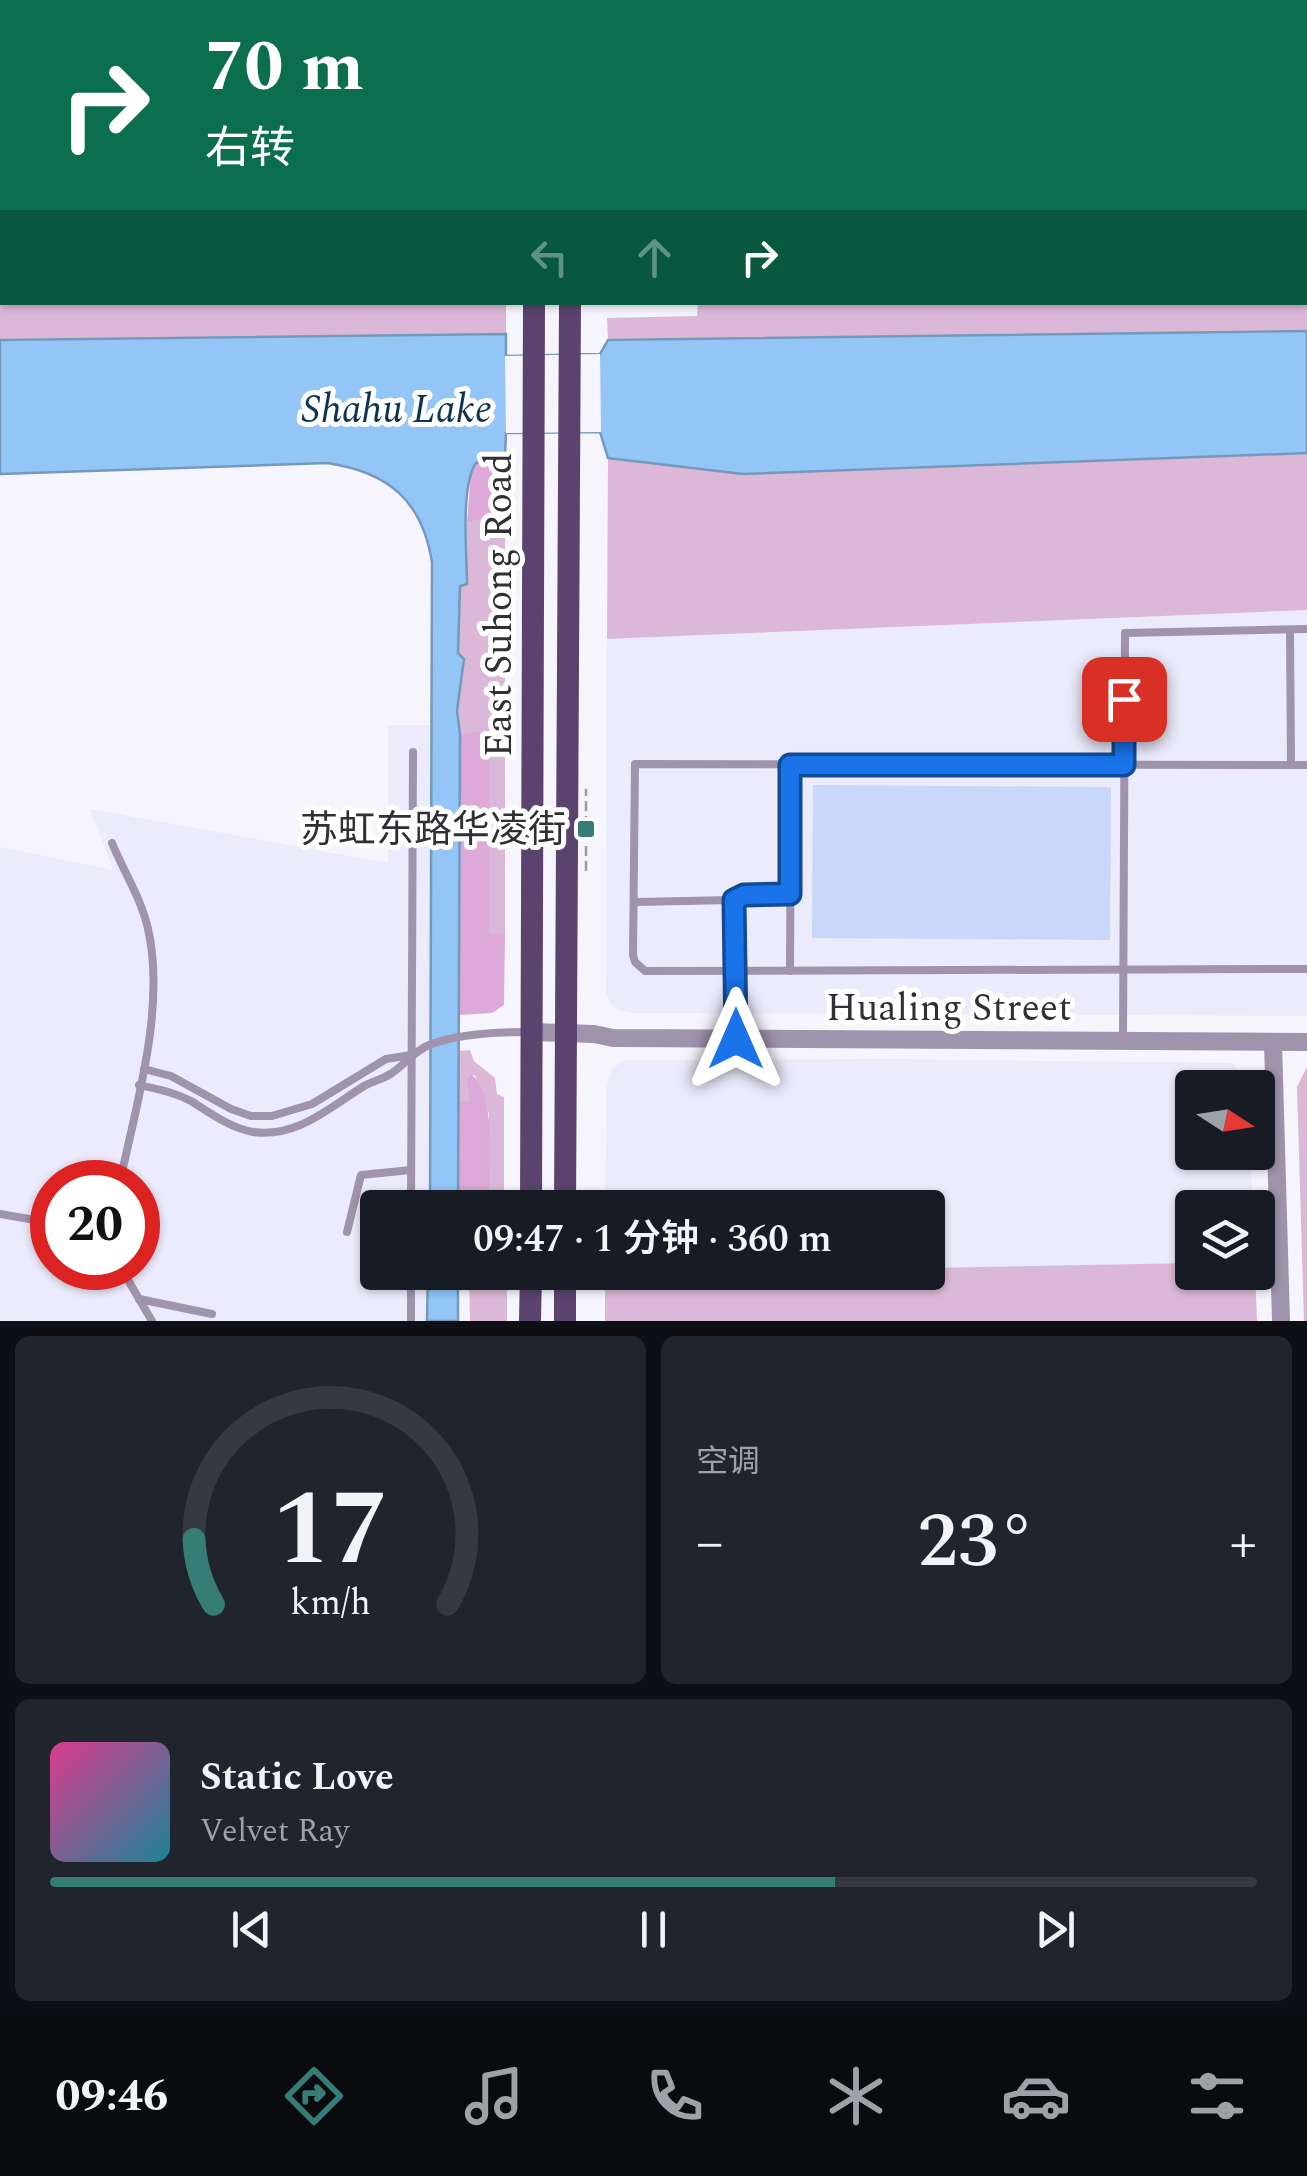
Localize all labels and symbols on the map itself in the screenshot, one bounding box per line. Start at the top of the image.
water label: Shahu Lake [302,380,492,441]
street label: East Suhong Road [471,453,529,757]
pin [1082,657,1167,742]
place label: 苏虹东路华凌街 [300,802,566,860]
marker: 苏虹东路华凌街 [575,818,597,840]
street label: Hualing Street [826,980,1072,1038]
position arrow [684,987,788,1091]
north arrow [1175,1070,1275,1170]
speed limit sign: 20 [30,1160,160,1290]

